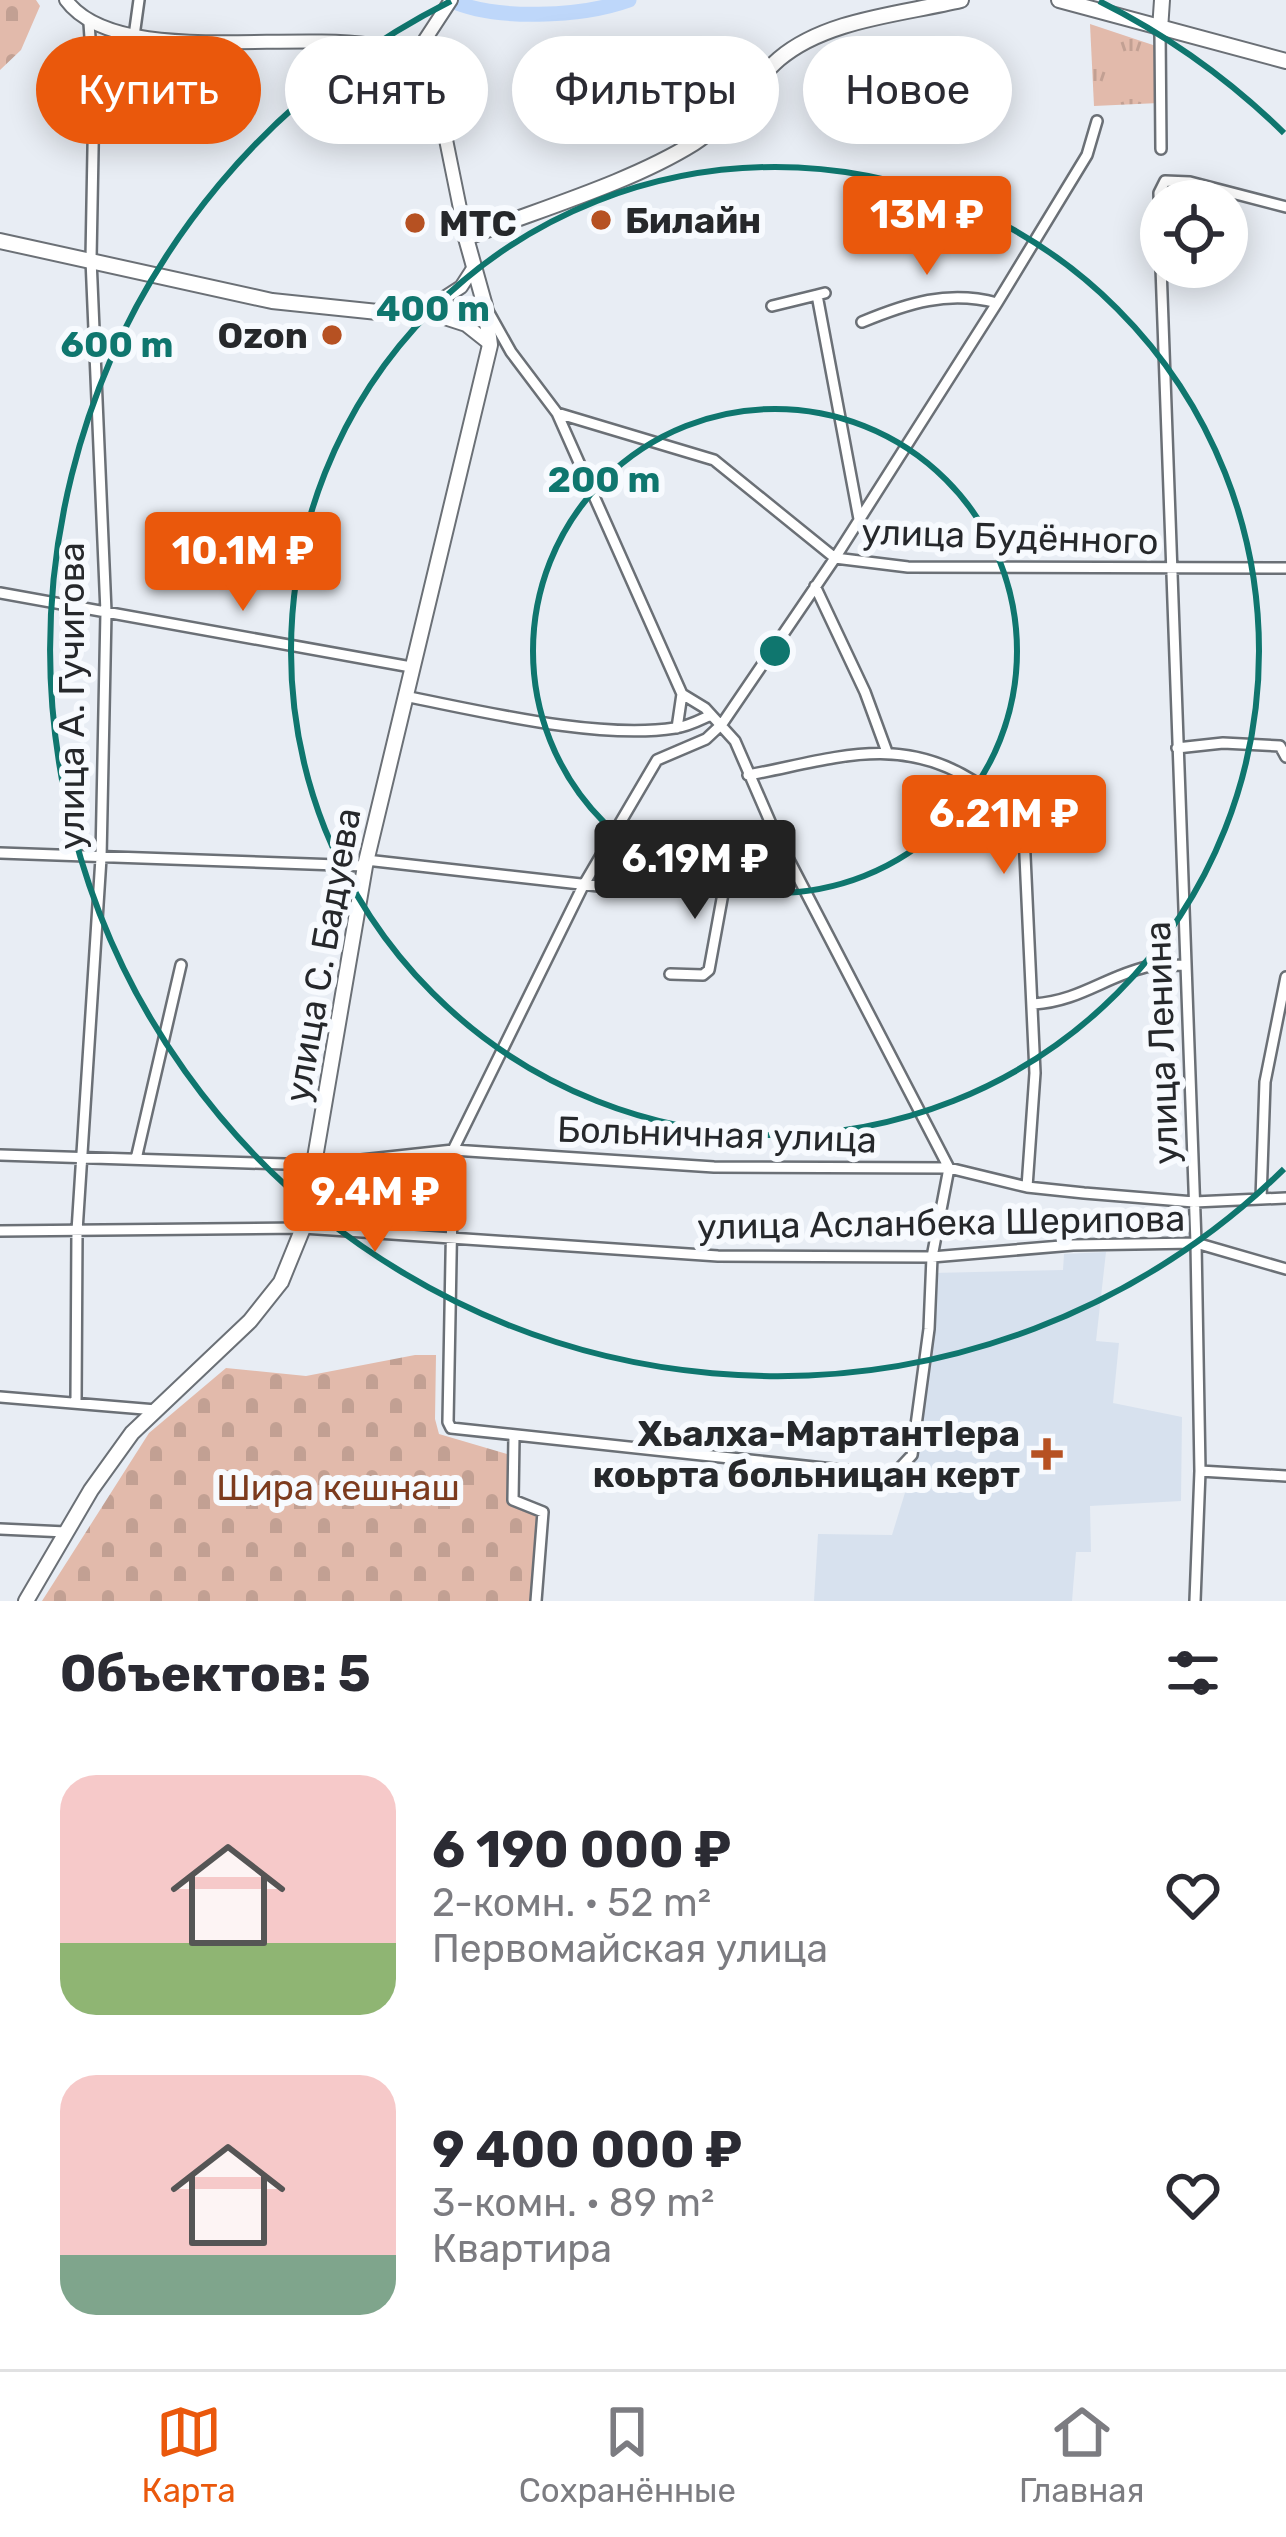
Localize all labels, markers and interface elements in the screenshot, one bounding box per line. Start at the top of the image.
chip: Купить [36,36,261,144]
chip: Снять [285,36,488,144]
chip: Фильтры [512,36,779,144]
chip: Новое [803,36,1012,144]
pin: 13M ₽ [843,176,1011,278]
map controls [1140,180,1248,288]
button: locate [1140,180,1248,288]
text: 13M ₽ [870,192,984,238]
place label: Билайн [625,199,761,242]
place label: МТС [439,202,517,245]
marker: Билайн [588,207,614,233]
marker: МТС [402,210,428,236]
text: 400 m [376,287,490,330]
place label: Ozon [218,314,308,357]
marker: Ozon [319,322,345,348]
text: 600 m [60,323,174,366]
text: 200 m [547,458,661,501]
street label: улица Будённого [861,510,1159,563]
pin: 10.1M ₽ [132,512,354,614]
text: 10.1M ₽ [172,528,314,574]
street label: улица А. Гучигова [50,542,93,850]
centre of rings [754,630,796,672]
pin: 6.21M ₽ [893,775,1115,877]
text: 6.21M ₽ [929,791,1079,837]
street label: улица С. Бадуева [275,805,370,1106]
pin: 6.19M ₽ [584,820,806,922]
text: 6.19M ₽ [621,836,769,882]
street label: улица Ленина [1136,921,1187,1165]
street label: Больничная улица [556,1107,877,1162]
pin: 9.4M ₽ [277,1153,473,1255]
text: 9.4M ₽ [310,1169,440,1215]
street label: улица Асланбека Шерипова [697,1197,1185,1248]
place label: Хьалха-МартантIера коьрта больницан керт [593,1412,1020,1496]
marker: Хьалха-МартантIера коьрта больницан керт [1031,1438,1063,1470]
park label: Шира кешнаш [216,1466,460,1509]
icon: filters [1160,1640,1226,1706]
text: Объектов: 5 [60,1643,371,1704]
text: 6 190 000 ₽ [432,1819,731,1880]
icon: home [156,1823,300,1967]
icon: heart [1160,1862,1226,1928]
text: 2-комн. · 52 m² [432,1880,711,1926]
text: Первомайская улица [432,1926,828,1972]
text: 9 400 000 ₽ [432,2119,742,2180]
icon: home [156,2123,300,2267]
icon: heart [1160,2162,1226,2228]
text: 3-комн. · 89 m² [432,2180,714,2226]
text: Квартира [432,2226,612,2272]
tab: Карта [142,2399,236,2510]
tab: Сохранённые [519,2399,736,2510]
tab: Главная [1019,2399,1144,2510]

